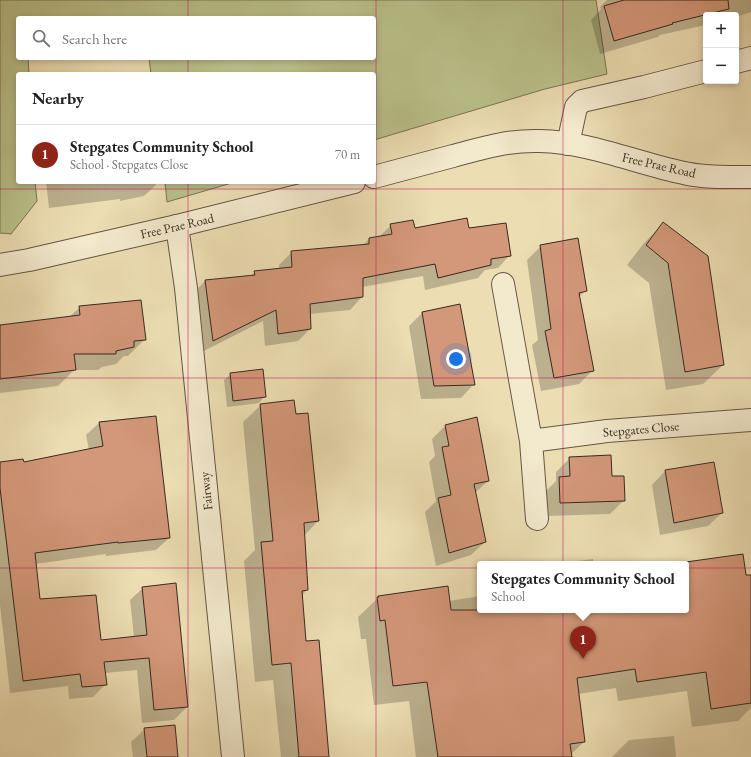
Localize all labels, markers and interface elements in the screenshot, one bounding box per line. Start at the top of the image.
map controls [703,12,739,84]
button: + [703,12,739,48]
search box [16,16,376,60]
icon: search [30,27,52,49]
text: Search here [62,29,127,48]
button: − [703,48,739,84]
text: Nearby [32,87,84,109]
text: Stepgates Community School [70,137,254,156]
text: 1 [42,146,48,163]
text: 70 m [335,146,360,163]
street label: Free Prae Road [620,148,698,182]
text: School · Stepgates Close [70,156,188,173]
street label: Free Prae Road [138,209,216,243]
your location [446,349,466,369]
street label: Stepgates Close [602,417,680,441]
street label: Fairway [196,471,216,511]
popup [477,561,689,613]
text: Stepgates Community School [491,569,675,588]
text: School [491,588,525,605]
pin: 1 [570,626,596,659]

